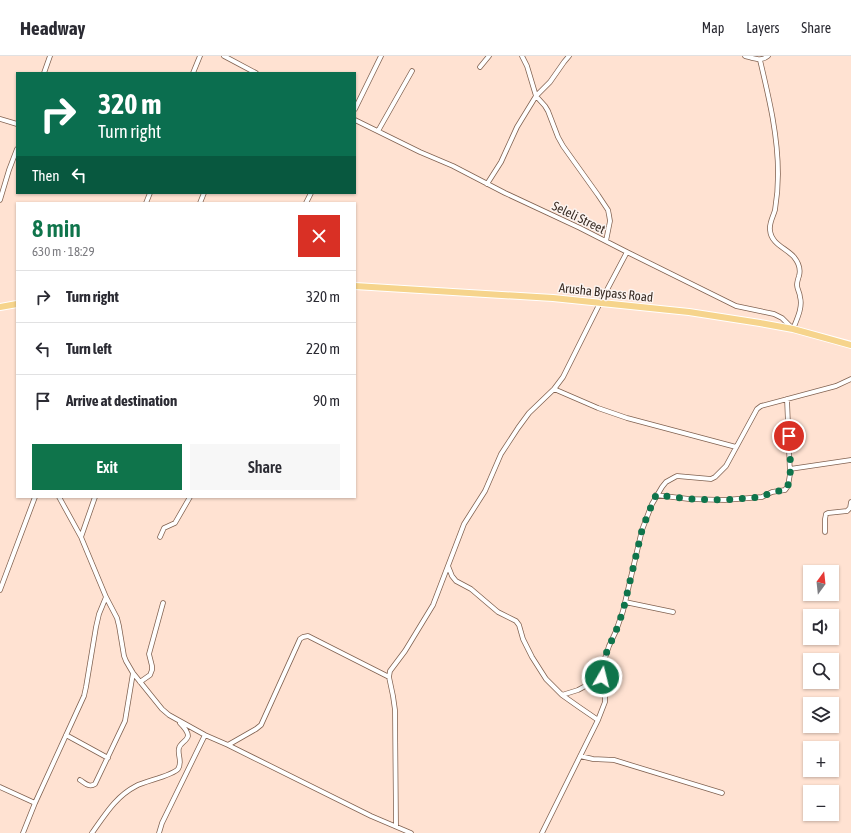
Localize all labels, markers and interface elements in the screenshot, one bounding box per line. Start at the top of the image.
text: Headway [20,17,85,39]
text: Map [702,20,724,36]
text: Layers [746,20,779,36]
text: Share [801,20,831,36]
icon: right [32,88,84,140]
text: 320 m [98,88,161,120]
text: Turn right [98,121,161,142]
icon: left [68,164,90,186]
text: Then [32,167,60,184]
street label: Seleli Street [550,198,608,237]
text: 8 min [32,215,81,242]
button: close [298,215,340,257]
text: 630 m · 18:29 [32,244,95,259]
street label: Arusha Bypass Road [558,280,654,305]
icon: right [32,286,54,308]
text: Turn right [66,288,119,305]
text: 320 m [306,288,340,305]
icon: left [32,338,54,360]
text: Turn left [66,340,112,357]
text: 220 m [306,340,340,357]
icon: arrive [32,390,54,412]
text: Arrive at destination [66,392,177,409]
text: 90 m [313,392,340,409]
pin [772,419,806,453]
icon: arrive [778,425,800,447]
button: Exit [32,444,182,490]
button: Share [190,444,340,490]
north arrow [803,565,839,601]
map controls [803,565,839,821]
button: sound [803,609,839,645]
button: search [803,653,839,689]
position arrow [581,656,623,698]
button: layers [803,697,839,733]
button: + [803,741,839,777]
button: − [803,785,839,821]

